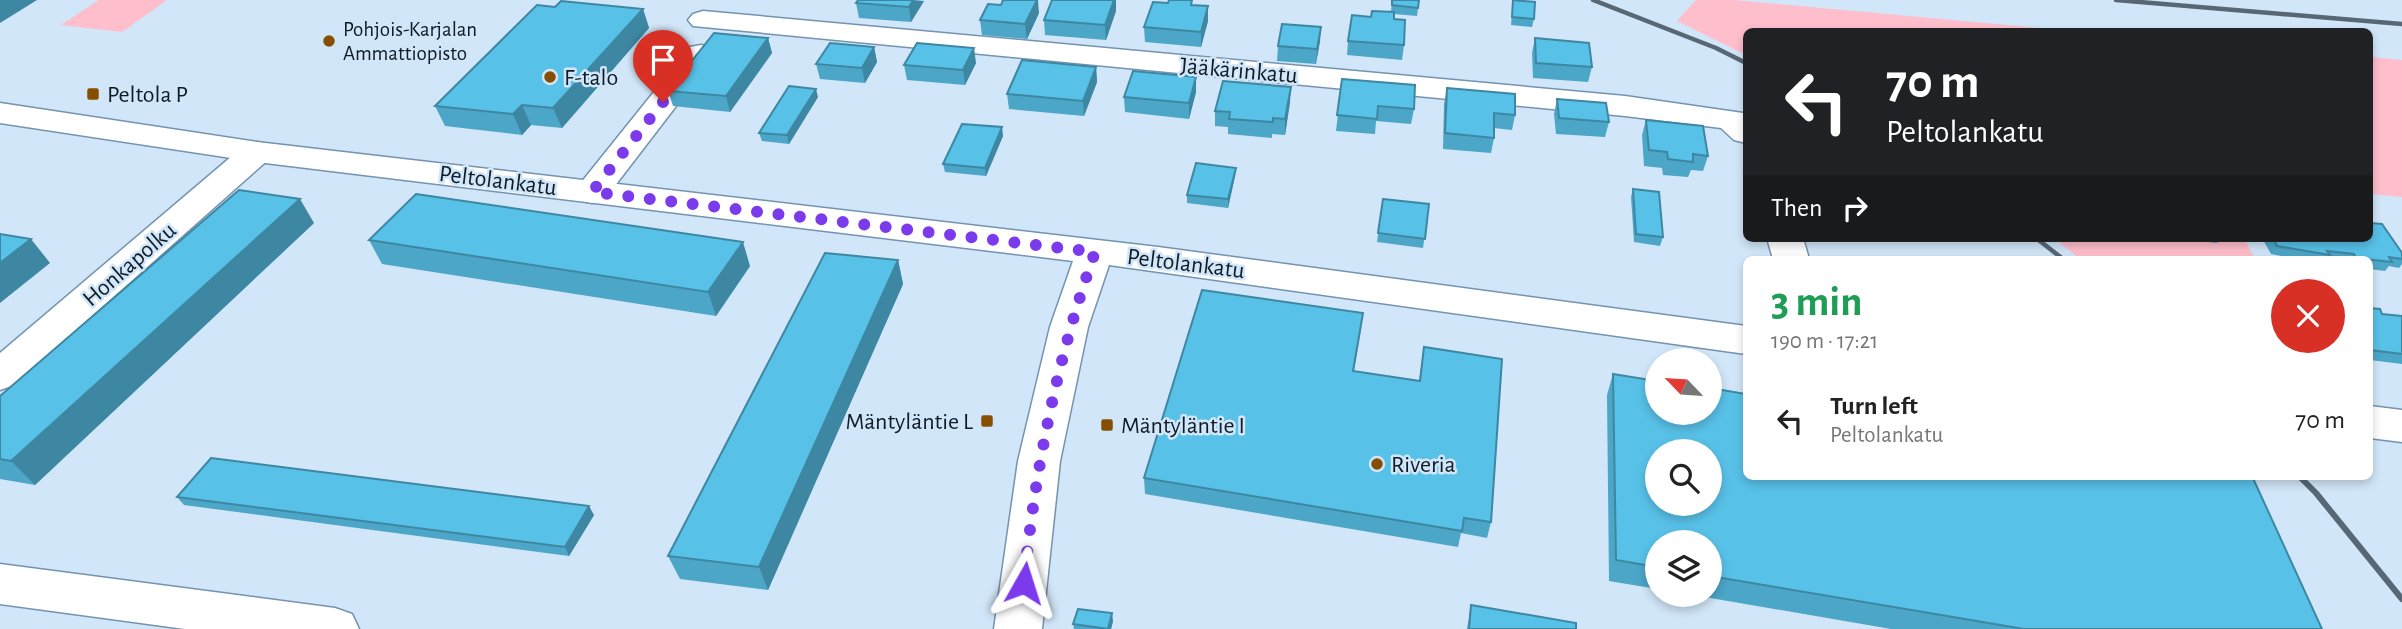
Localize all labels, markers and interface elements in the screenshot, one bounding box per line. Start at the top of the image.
place label: Pohjois-Karjalan Ammattiopisto [343,19,477,64]
pin [633,30,693,102]
marker: Pohjois-Karjalan Ammattiopisto [321,33,337,49]
icon: arrive [644,41,682,79]
street label: Jääkärinkatu [1179,54,1299,88]
icon: left [1771,56,1862,147]
text: 70 m [1886,58,1980,107]
place label: F-talo [564,66,618,90]
marker: F-talo [542,69,558,85]
place label: Peltola P [107,83,188,107]
marker: Peltola P [85,86,101,102]
text: Peltolankatu [1886,116,2044,148]
street label: Peltolankatu [438,162,558,200]
icon: right [1836,189,1874,227]
text: Then [1771,195,1822,221]
street label: Honkapolku [79,218,181,311]
street label: Peltolankatu [1126,245,1246,283]
button: close [2271,279,2345,353]
text: 3 min [1771,281,1863,323]
text: 190 m · 17:21 [1771,330,1878,353]
north arrow [1645,348,1722,425]
map controls [1645,348,1722,607]
text: Turn left [1830,393,1918,419]
icon: left [1771,402,1809,440]
text: 70 m [2295,407,2345,433]
place label: Mäntyläntie L [846,410,973,434]
marker: Mäntyläntie L [979,413,995,429]
place label: Mäntyläntie I [1121,414,1245,438]
marker: Mäntyläntie I [1099,417,1115,433]
text: Peltolankatu [1830,424,1943,447]
button: search [1645,439,1722,516]
place label: Riveria [1391,453,1456,477]
marker: Riveria [1369,456,1385,472]
button: layers [1645,530,1722,607]
position arrow [987,546,1061,620]

